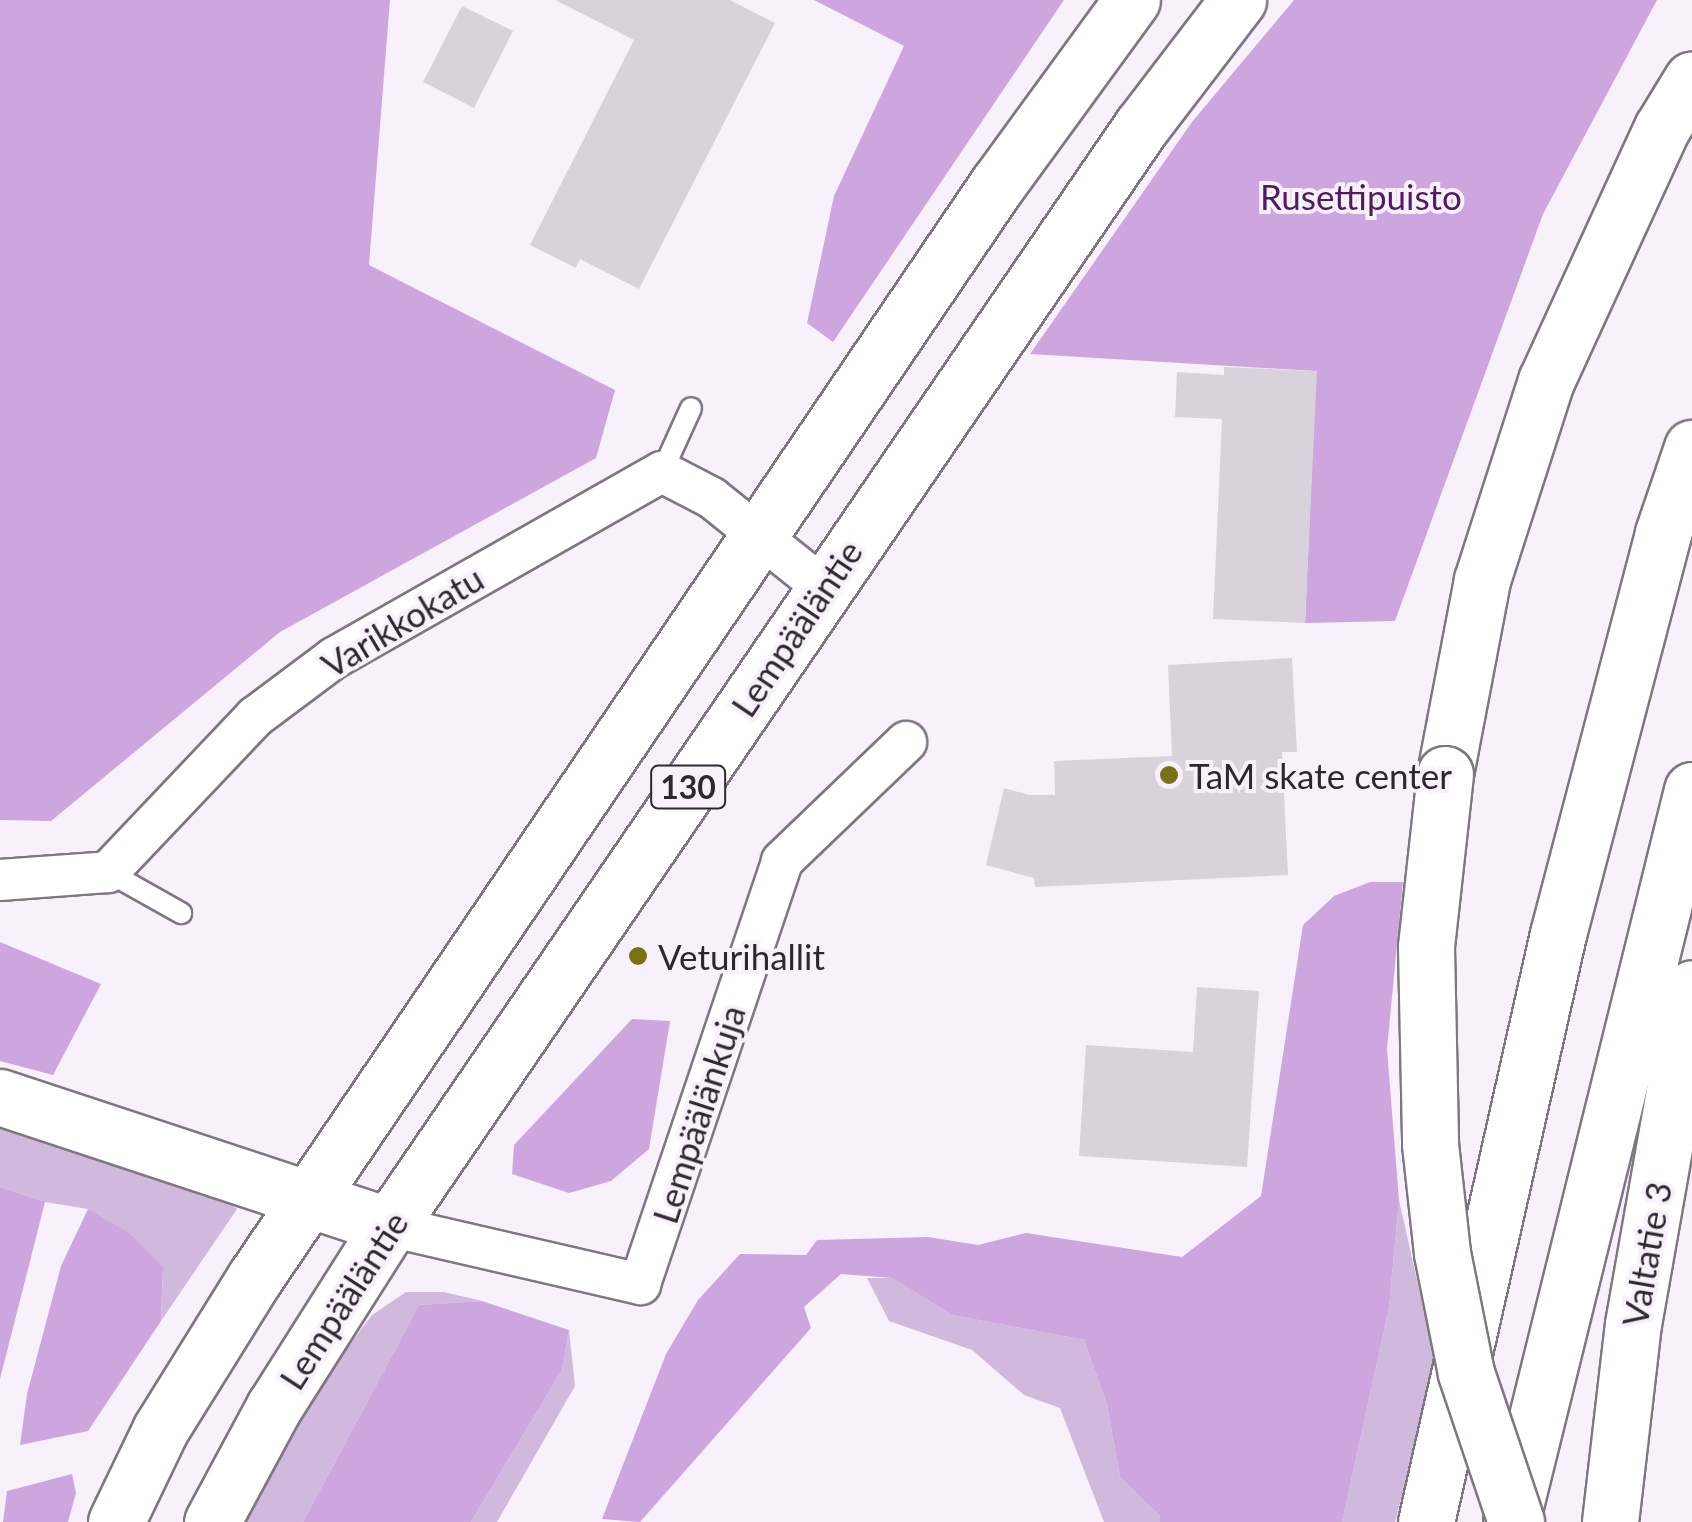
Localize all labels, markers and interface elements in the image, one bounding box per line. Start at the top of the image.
park label: Rusettipuisto [1260,175,1462,217]
street label: Lempääläntie [722,532,870,724]
street label: Varikkokatu [314,556,490,686]
place label: TaM skate center [1189,754,1452,796]
road number: 130 [648,760,728,814]
marker: TaM skate center [1158,764,1180,786]
place label: Veturihallit [658,935,825,977]
marker: Veturihallit [627,945,649,967]
street label: Lempäälänkuja [643,1000,753,1228]
street label: Valtatie 3 [1613,1179,1679,1329]
street label: Lempääläntie [270,1203,416,1397]

